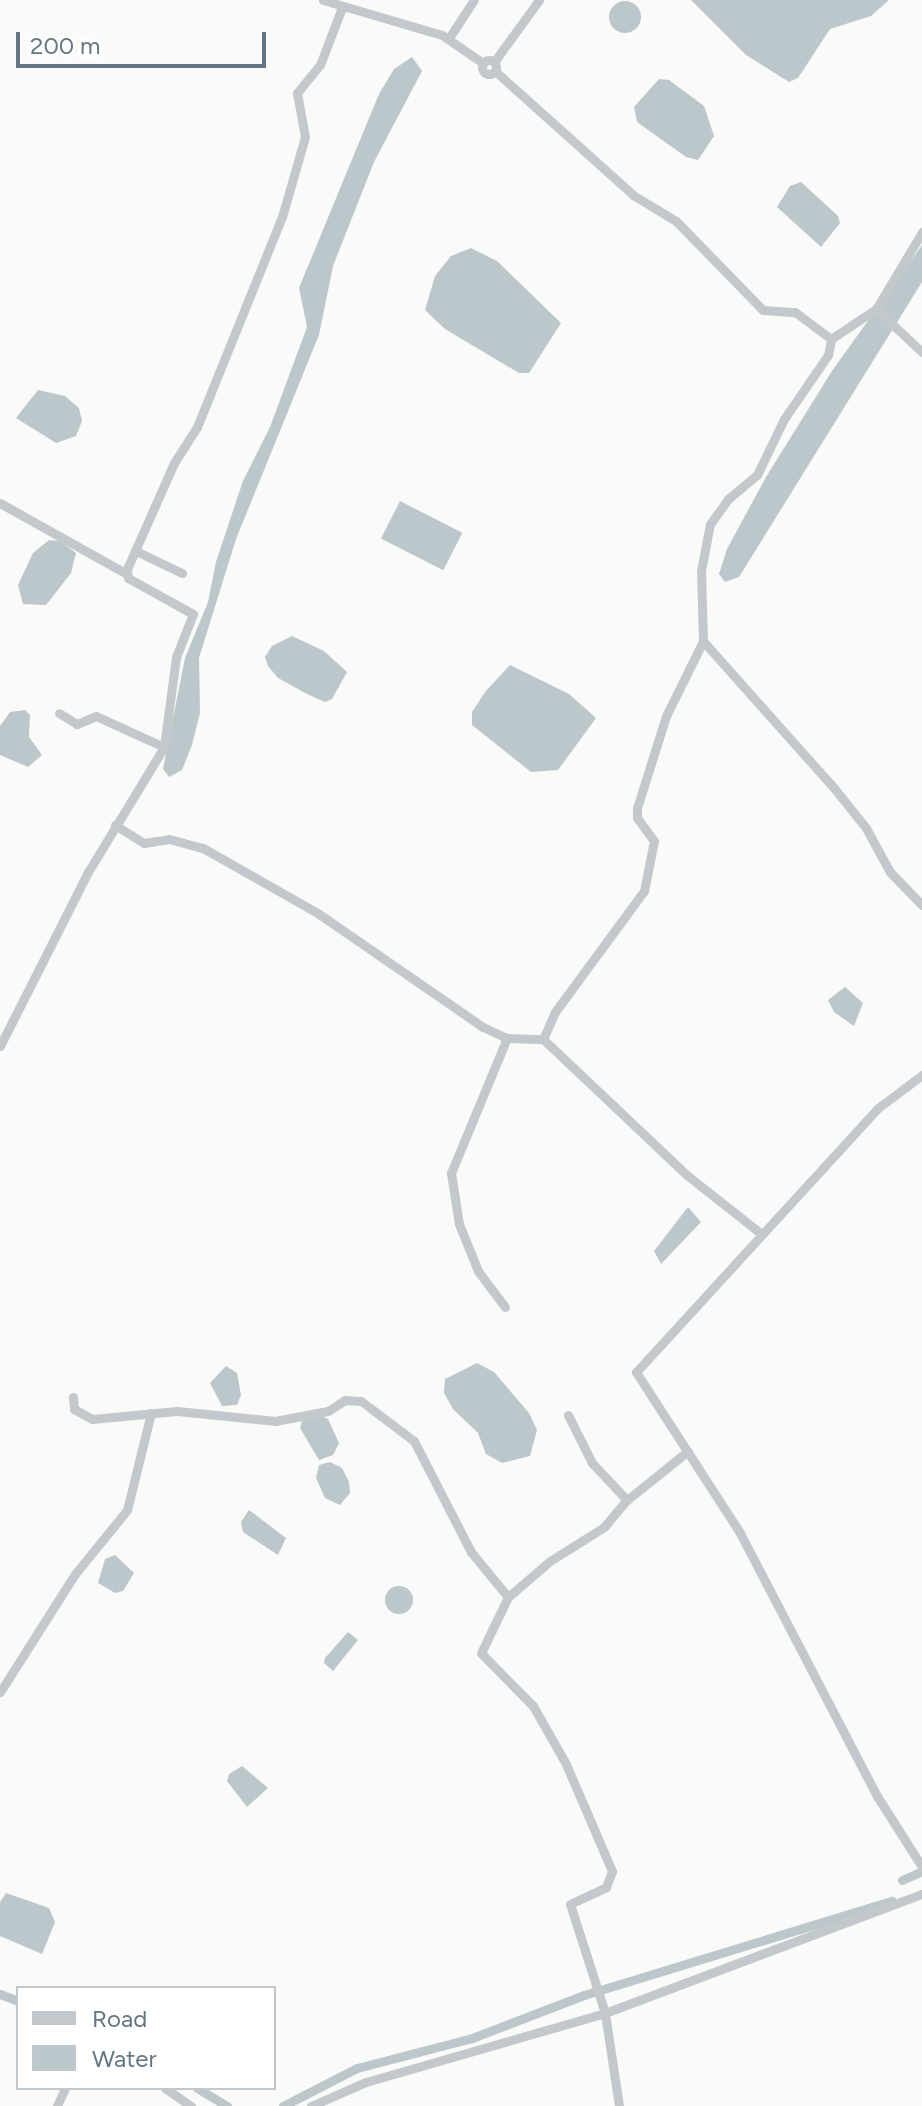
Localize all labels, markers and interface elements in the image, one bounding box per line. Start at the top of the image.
scale bar [20,16,270,66]
text: 200 m [30,31,101,60]
legend [16,1986,276,2090]
text: Road [92,2004,147,2033]
text: Water [92,2044,157,2073]

